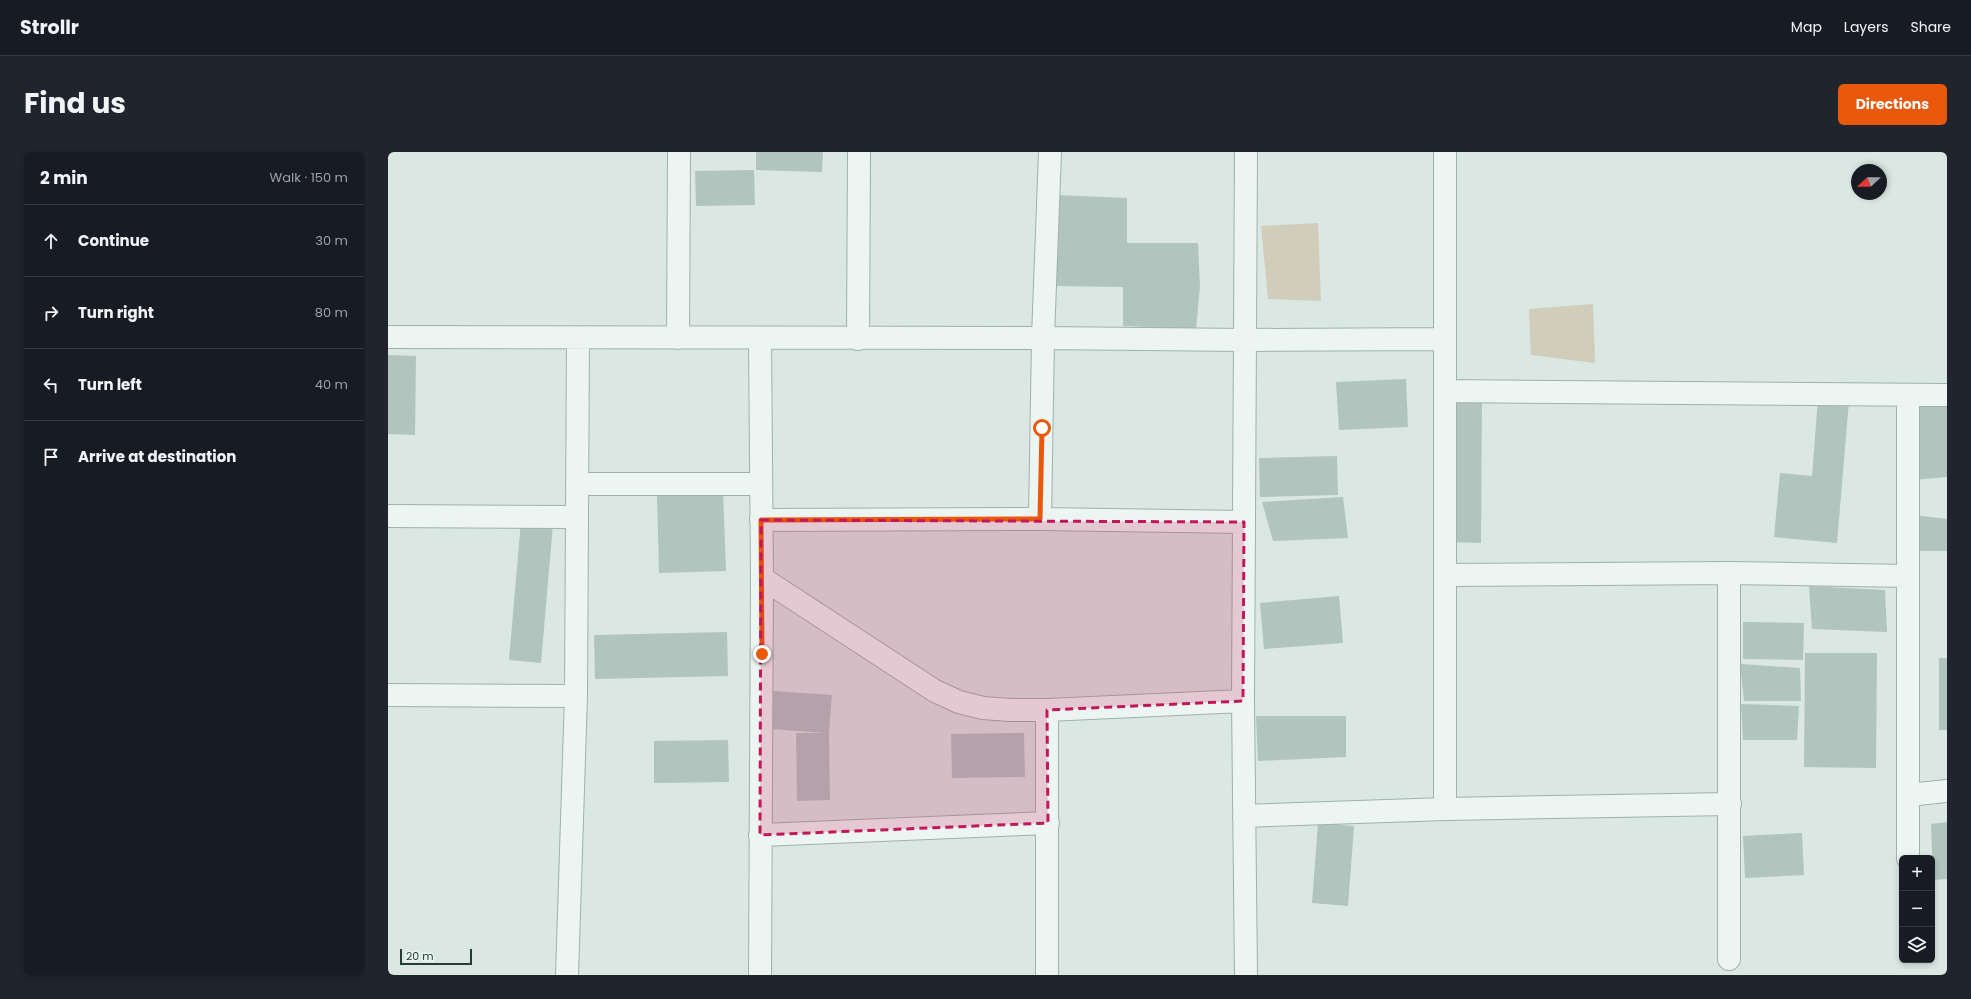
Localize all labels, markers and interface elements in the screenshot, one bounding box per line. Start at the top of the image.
text: Strollr [20,14,79,41]
text: Map [1791,17,1822,37]
text: Layers [1844,17,1888,37]
text: Share [1910,17,1951,37]
text: Find us [24,84,126,123]
button: Directions [1838,84,1947,125]
north arrow [1851,164,1887,200]
text: 2 min [40,166,88,190]
text: Walk · 150 m [270,168,348,187]
icon: ahead [40,230,62,252]
text: Continue [78,230,149,251]
text: 30 m [315,231,348,250]
icon: right [40,302,62,324]
text: Turn right [78,302,154,323]
text: 80 m [315,303,348,322]
icon: left [40,374,62,396]
text: Turn left [78,374,142,395]
text: 40 m [315,375,348,394]
route start [1033,419,1051,437]
icon: arrive [40,446,62,468]
text: Arrive at destination [78,446,236,467]
route end [753,645,771,663]
map controls [1899,855,1935,963]
button: + [1899,855,1935,891]
button: − [1899,891,1935,927]
button: layers [1899,927,1935,963]
scale bar [400,947,472,966]
text: 20 m [406,948,434,964]

